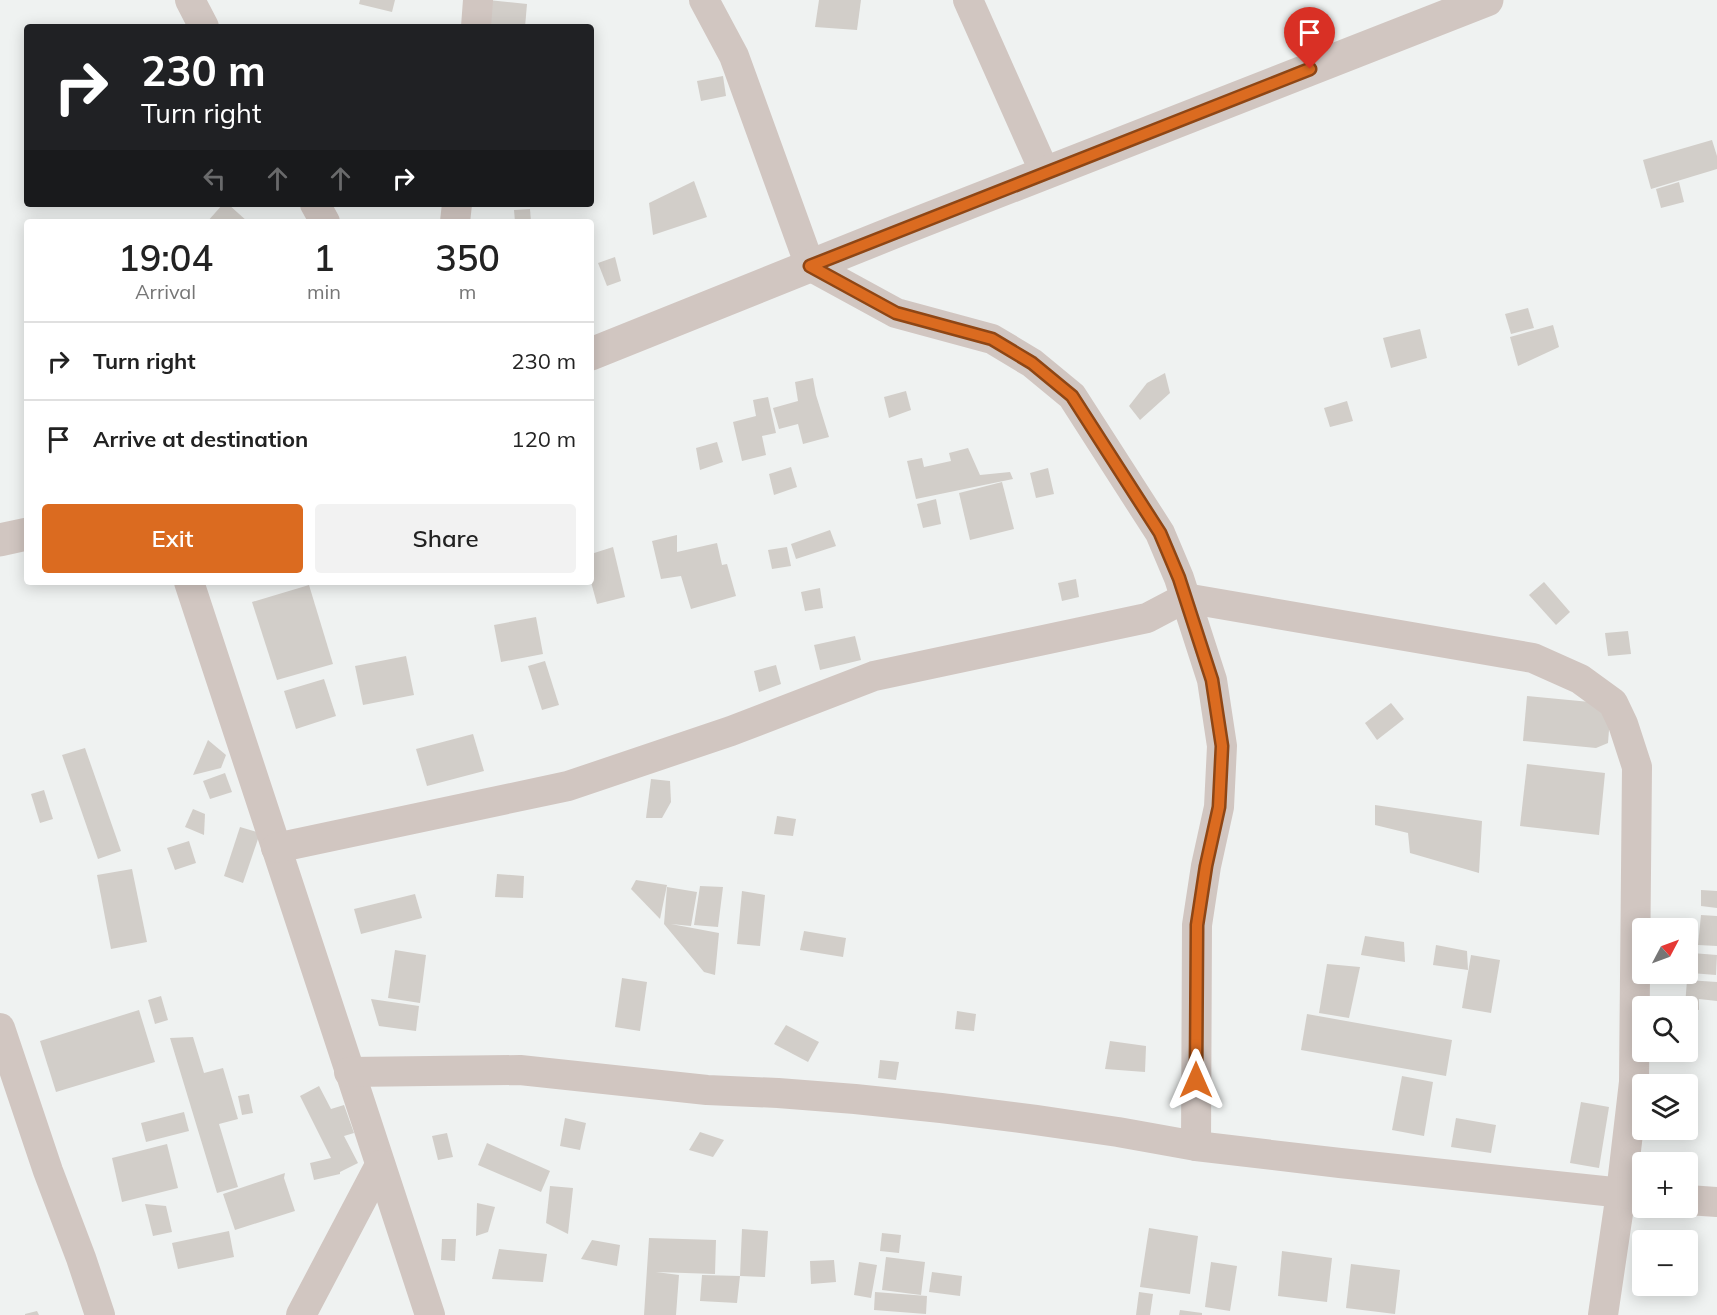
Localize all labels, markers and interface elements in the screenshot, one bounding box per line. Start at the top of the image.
pin [1284,7,1335,69]
icon: arrive [1293,16,1326,49]
text: 230 m [141,44,266,97]
icon: right [42,48,120,126]
text: Turn right [141,96,261,130]
icon: left [198,162,231,195]
icon: ahead [261,162,294,195]
icon: ahead [324,162,357,195]
icon: right [387,162,420,195]
text: 19:04 [118,235,213,280]
text: 1 [313,235,335,280]
text: 350 [435,235,500,280]
text: Arrival [135,279,196,304]
text: min [307,279,341,304]
text: m [459,279,476,304]
icon: right [42,345,75,378]
text: Turn right [93,347,196,375]
text: 230 m [511,347,576,375]
icon: arrive [42,423,75,456]
text: Arrive at destination [93,425,308,453]
text: 120 m [511,425,576,453]
button: Exit [42,504,303,573]
button: Share [315,504,576,573]
north arrow [1632,918,1698,984]
map controls [1632,918,1698,1296]
button: search [1632,996,1698,1062]
position arrow [1164,1048,1228,1112]
button: layers [1632,1074,1698,1140]
button: + [1632,1152,1698,1218]
button: − [1632,1230,1698,1296]

